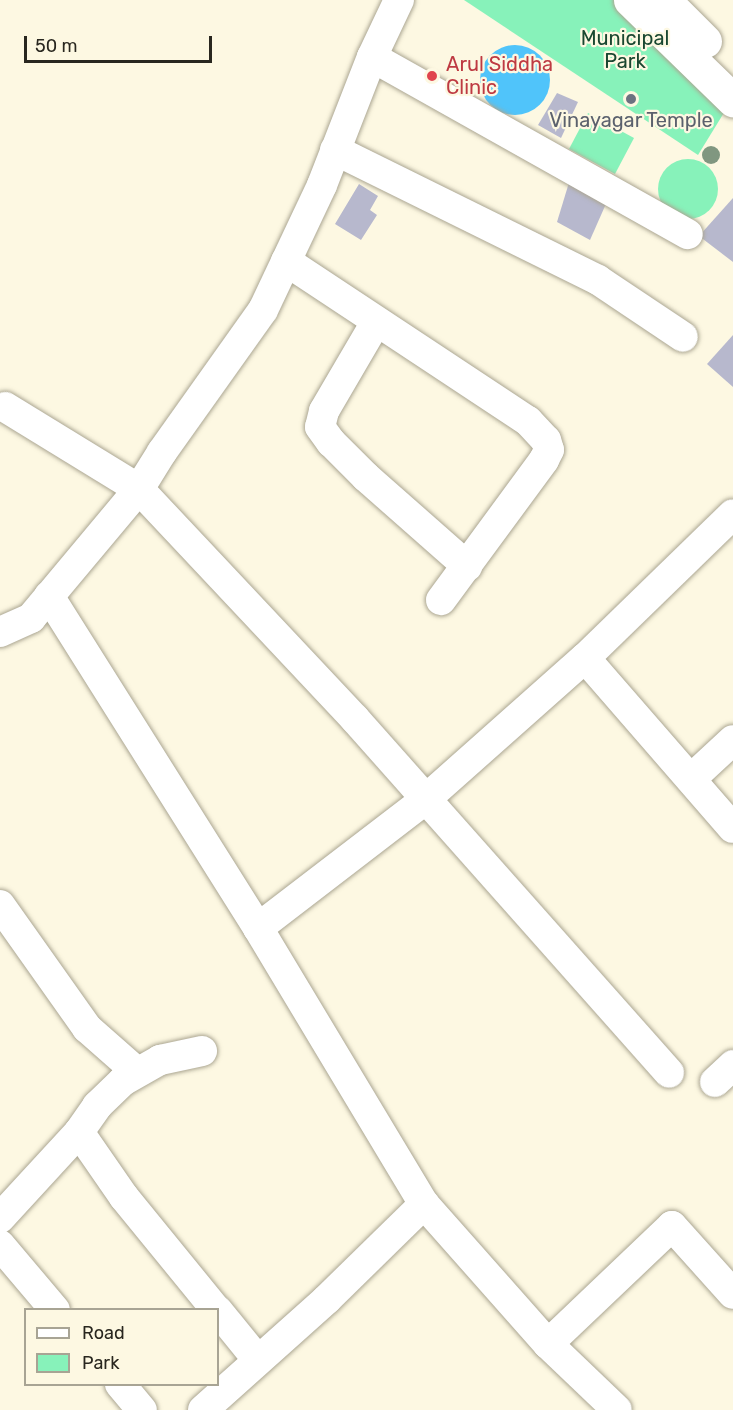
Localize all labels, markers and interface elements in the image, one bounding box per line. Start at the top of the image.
scale bar [27,24,214,62]
park label: Municipal Park [581,26,669,73]
text: 50 m [35,35,78,57]
place label: Arul Siddha Clinic [446,52,553,99]
marker: Arul Siddha Clinic [423,67,441,85]
marker: Vinayagar Temple [624,92,638,106]
place label: Vinayagar Temple [549,108,713,132]
legend [24,1308,219,1386]
text: Road [82,1322,125,1344]
text: Park [82,1352,119,1374]

